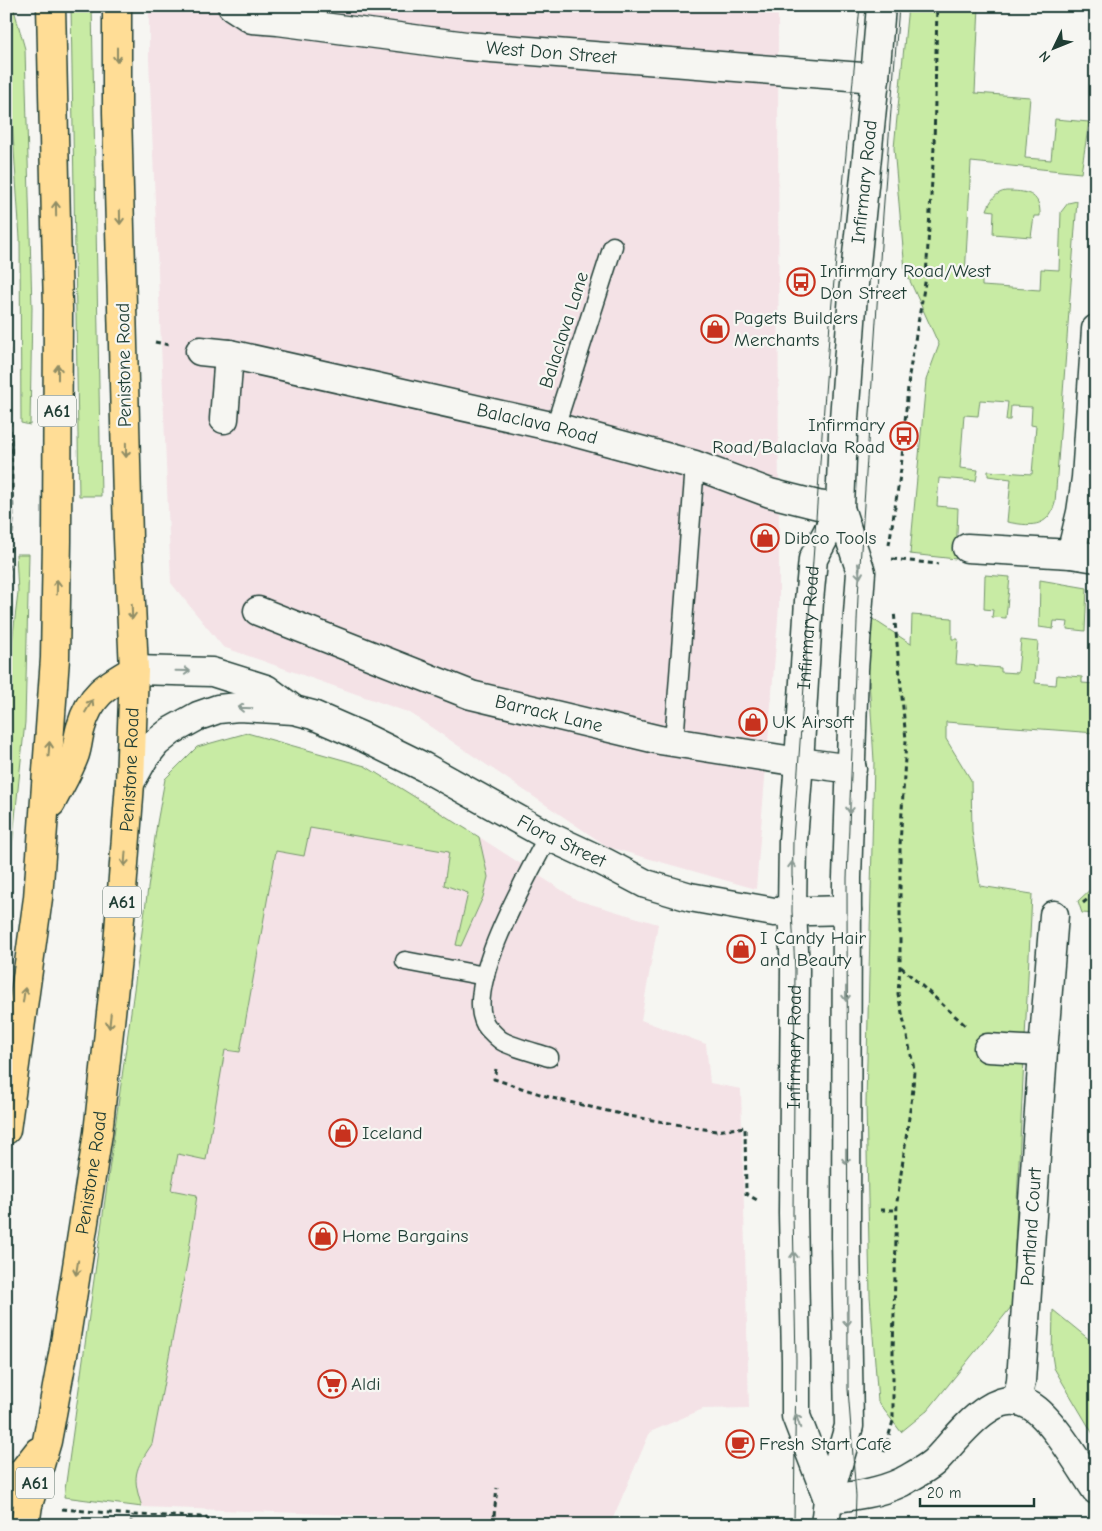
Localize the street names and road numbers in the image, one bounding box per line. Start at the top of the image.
street label: West Don Street [485,37,618,69]
street label: Infirmary Road [847,119,882,245]
street label: Balaclava Lane [535,269,593,391]
street label: Penistone Road [112,303,136,427]
road number: A61 [38,396,76,426]
street label: Balaclava Road [475,399,600,449]
street label: Infirmary Road [793,565,824,690]
street label: Barrack Lane [493,690,605,737]
street label: Penistone Road [115,707,144,833]
street label: Flora Street [513,810,610,873]
road number: A61 [103,886,141,918]
street label: Infirmary Road [783,985,806,1109]
street label: Penistone Road [71,1110,111,1236]
street label: Portland Court [1016,1166,1046,1286]
road number: A61 [16,1468,54,1499]

